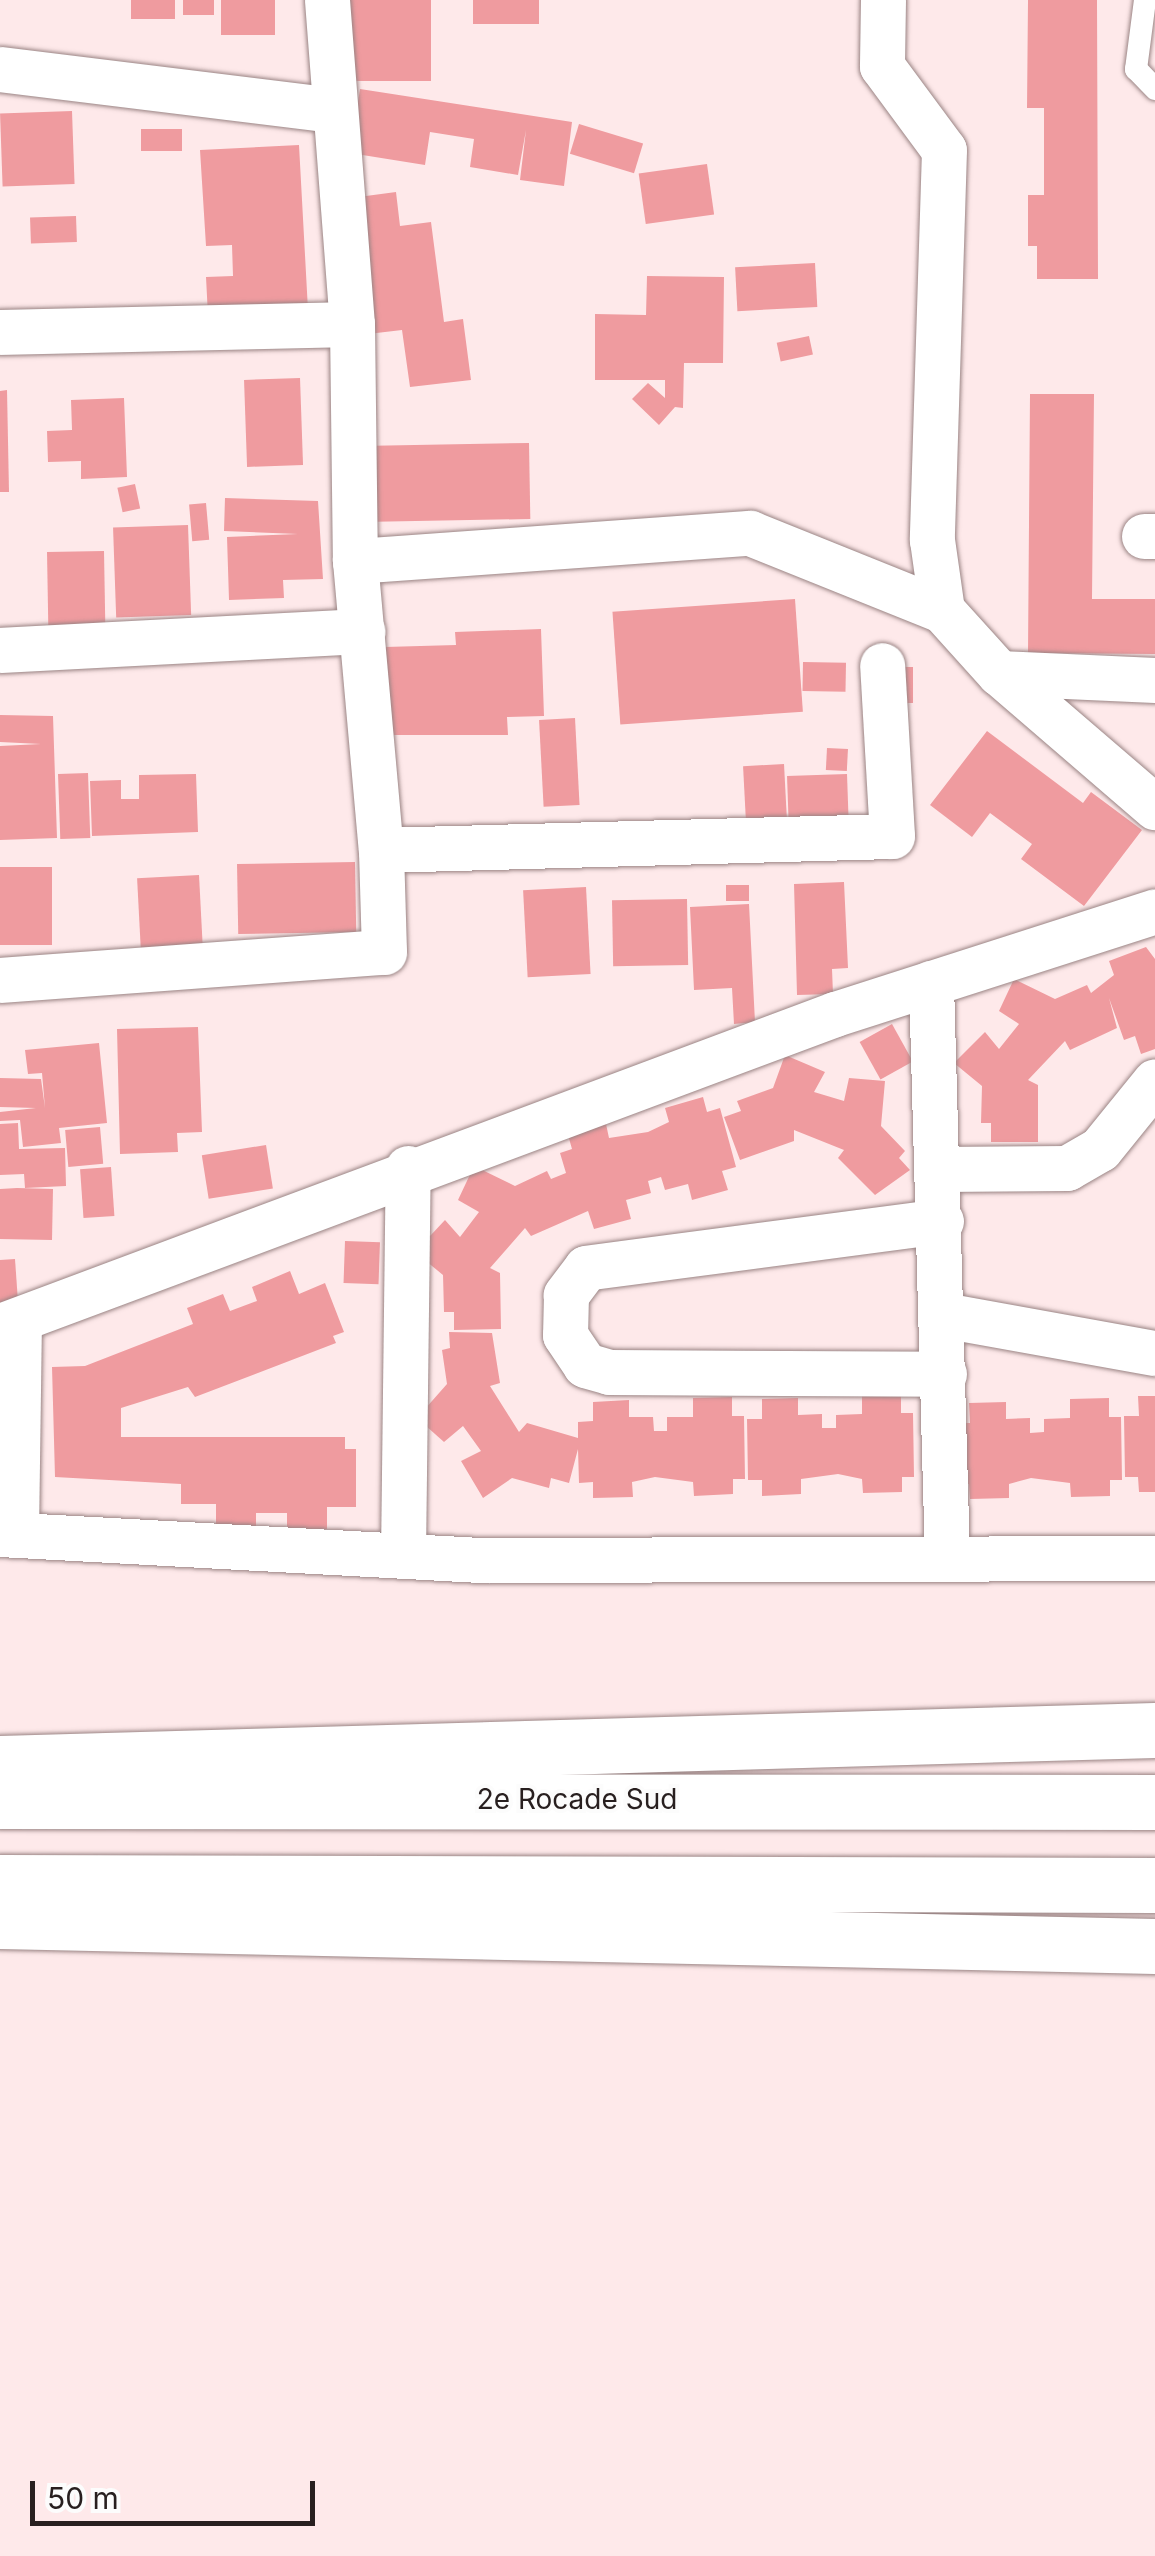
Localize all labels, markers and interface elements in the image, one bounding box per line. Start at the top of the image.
street label: 2e Rocade Sud [477,1782,677,1816]
scale bar [35,2461,320,2523]
text: 50 m [47,2480,119,2516]

